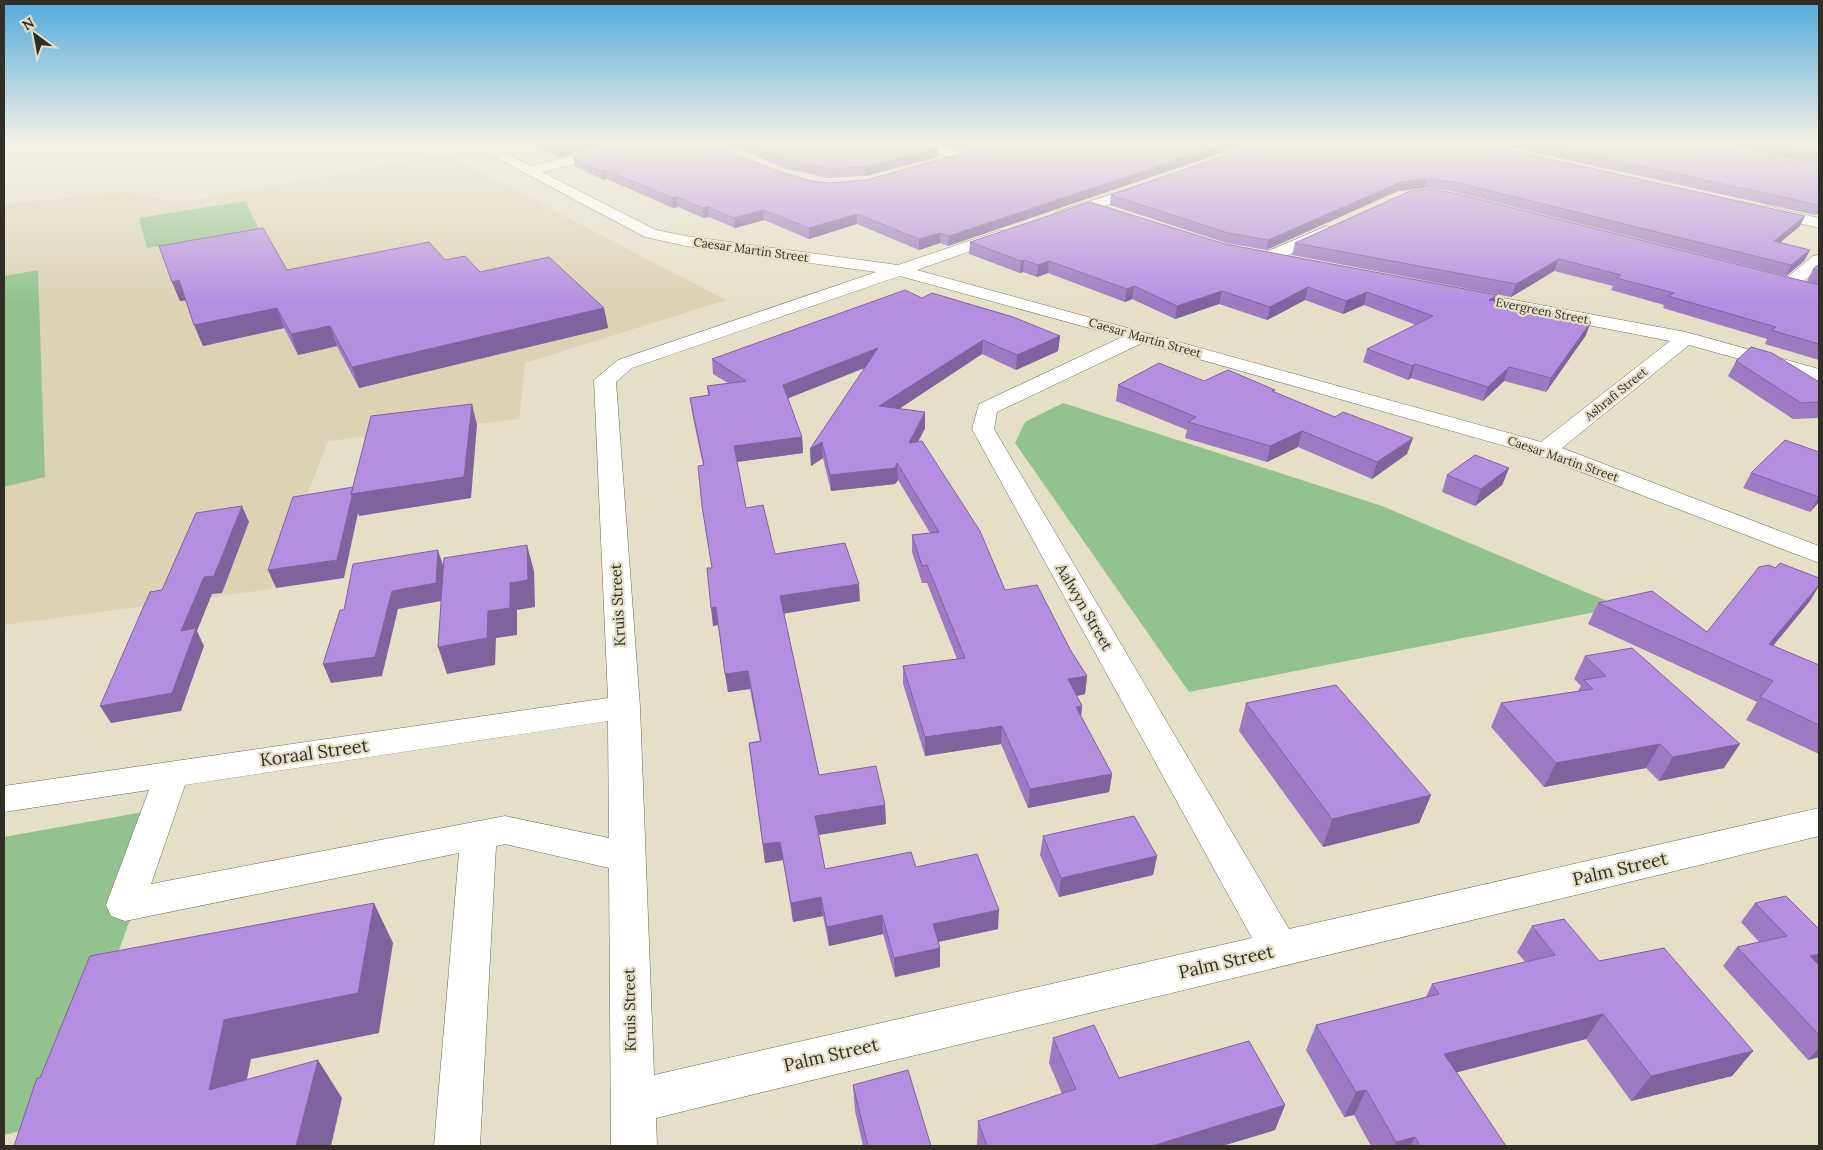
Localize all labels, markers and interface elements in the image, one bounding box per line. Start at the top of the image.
north arrow [10,10,60,60]
text: N [19,13,38,34]
street label: Caesar Martin Street [693,234,810,265]
street label: Evergreen Street [1494,294,1590,327]
street label: Caesar Martin Street [1087,314,1203,361]
street label: Ashrafi Street [1581,364,1650,424]
street label: Caesar Martin Street [1506,433,1621,485]
street label: Aalwyn Street [1051,559,1117,654]
street label: Kruis Street [606,563,629,647]
street label: Koraal Street [258,733,370,772]
street label: Palm Street [1570,846,1670,891]
street label: Palm Street [1176,939,1276,984]
street label: Kruis Street [619,968,640,1052]
street label: Palm Street [781,1032,881,1077]

